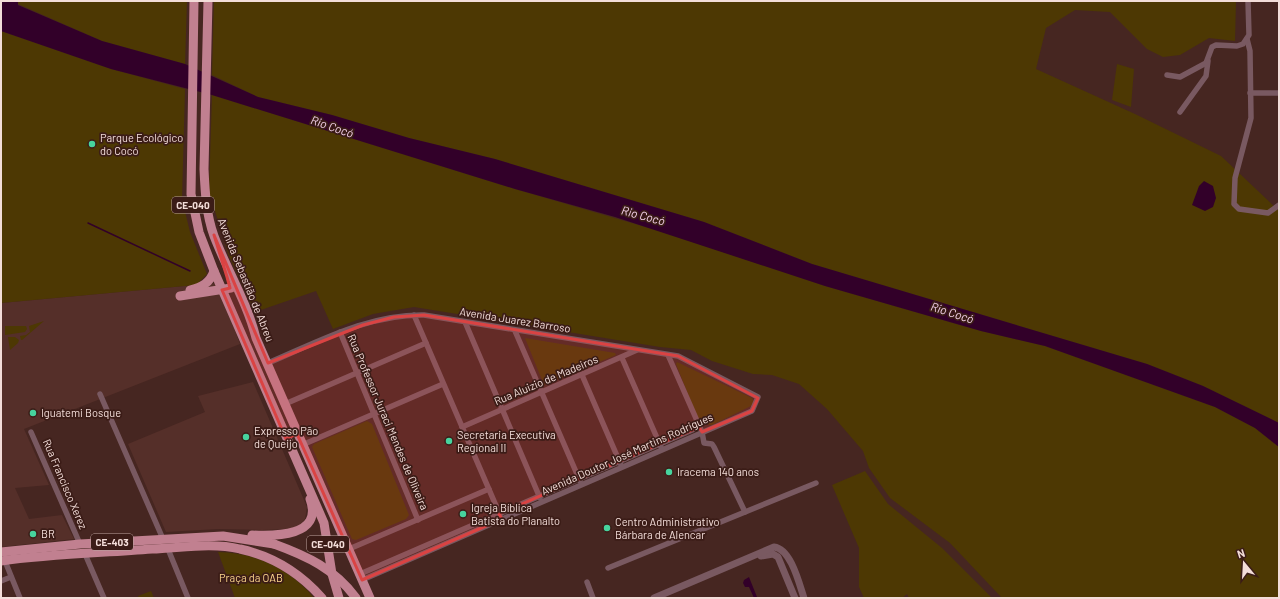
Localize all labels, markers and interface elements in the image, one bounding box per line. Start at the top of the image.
water label: Rio Cocó [309,112,356,140]
place label: Parque Ecológico do Cocó [100,131,183,157]
marker: Parque Ecológico do Cocó [87,139,97,149]
road number: CE-040 [172,197,214,213]
water label: Rio Cocó [620,203,667,228]
street label: Avenida Sebastião de Abreu [216,216,277,344]
water label: Rio Cocó [929,299,976,326]
street label: Avenida Juarez Barroso [459,304,572,335]
street label: Rua Professor Juraci Mendes de Oliveira [345,332,431,512]
street label: Rua Aluizio de Madeiros [492,352,600,407]
place label: Iguatemi Bosque [41,406,121,419]
marker: Iguatemi Bosque [28,408,38,418]
street label: Avenida Doutor José Martins Rodrigues [539,410,715,497]
place label: Expresso Pão de Queijo [254,424,318,450]
place label: Secretaria Executiva Regional II [457,428,556,454]
marker: Expresso Pão de Queijo [241,432,251,442]
marker: Secretaria Executiva Regional II [444,436,454,446]
street label: Rua Francisco Xerez [41,437,90,531]
place label: Iracema 140 anos [677,465,759,478]
marker: Iracema 140 anos [664,467,674,477]
place label: Igreja Bíblica Batista do Planalto [471,501,560,527]
marker: Igreja Bíblica Batista do Planalto [458,509,468,519]
place label: Centro Administrativo Bárbara de Alencar [615,515,719,541]
marker: Centro Administrativo Bárbara de Alencar [602,523,612,533]
place label: BR [41,527,55,540]
marker: BR [28,529,38,539]
road number: CE-403 [91,534,133,550]
road number: CE-040 [307,536,349,552]
north arrow [1224,543,1264,583]
text: N [1235,546,1246,560]
park label: Praça da OAB [219,571,283,584]

